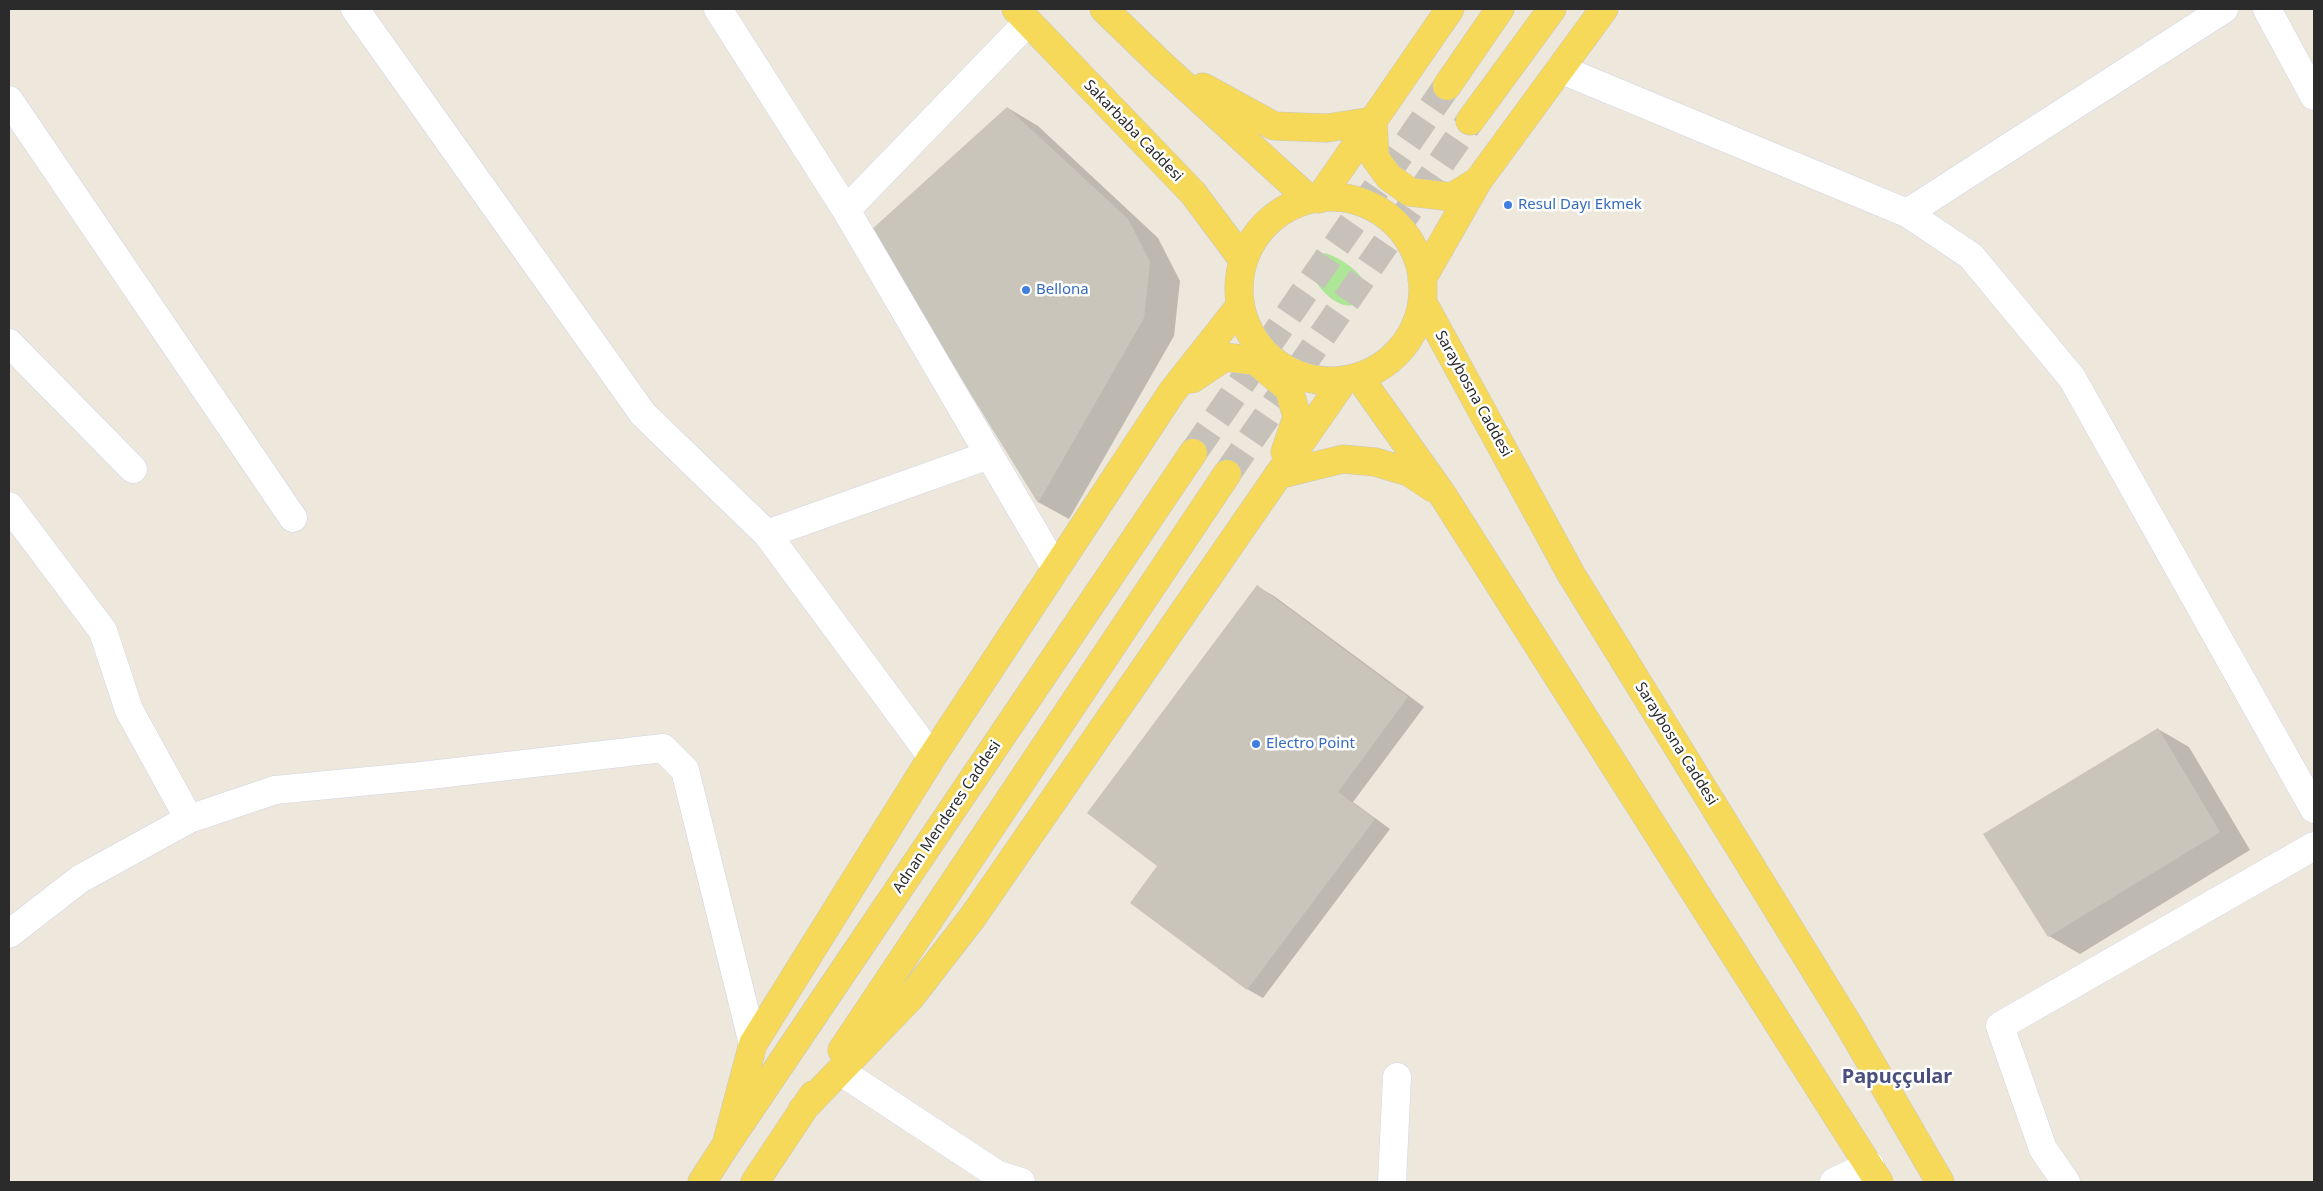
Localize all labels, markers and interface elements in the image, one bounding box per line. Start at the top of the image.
street label: Sakarbaba Caddesi [1080,76,1186,186]
place label: Resul Dayı Ekmek [1518,196,1642,214]
marker: Resul Dayı Ekmek [1502,199,1514,211]
place label: Bellona [1036,281,1089,299]
marker: Bellona [1020,284,1032,296]
street label: Saraybosna Caddesi [1431,328,1515,460]
street label: Saraybosna Caddesi [1631,679,1721,809]
place label: Electro Point [1266,735,1355,753]
street label: Adnan Menderes Caddesi [889,737,1005,897]
marker: Electro Point [1250,738,1262,750]
district label: Papuççular [1842,1065,1952,1089]

